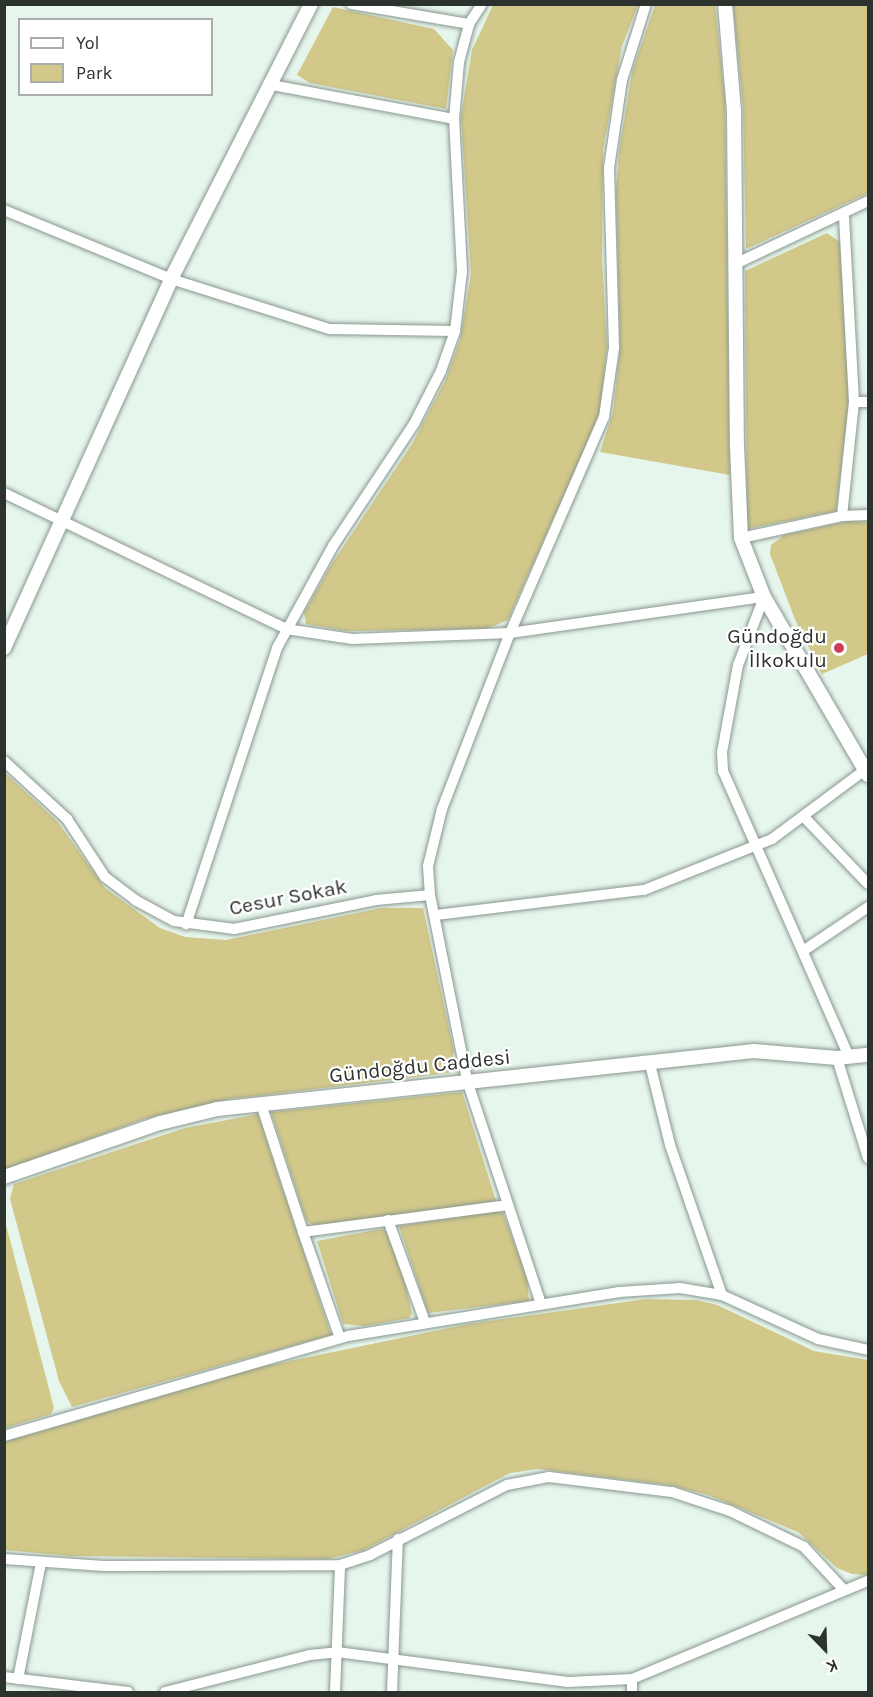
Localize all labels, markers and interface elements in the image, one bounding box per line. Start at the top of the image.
legend [18,18,213,96]
text: Yol [76,32,100,54]
text: Park [76,62,113,84]
place label: Gündoğdu İlkokulu [727,623,827,673]
marker: Gündoğdu İlkokulu [832,641,846,655]
street label: Cesur Sokak [227,873,349,921]
street label: Gündoğdu Caddesi [328,1044,512,1088]
north arrow [795,1619,855,1679]
text: K [824,1655,841,1677]

